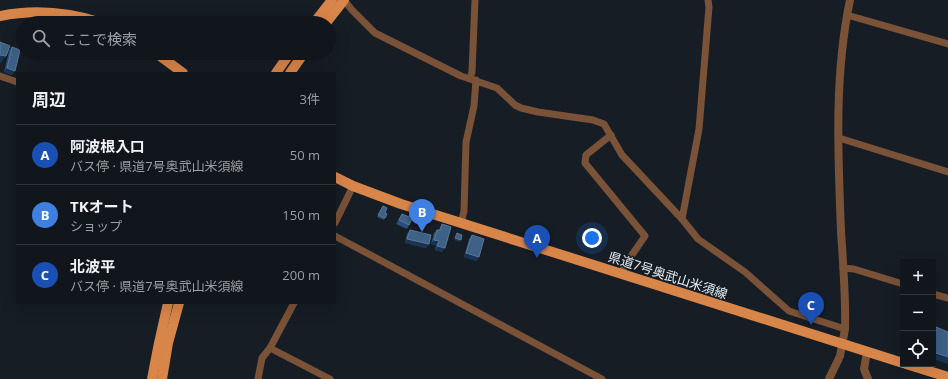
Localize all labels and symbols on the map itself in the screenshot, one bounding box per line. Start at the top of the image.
pin: B [409,199,435,232]
pin: A [524,225,550,258]
your location [582,228,602,248]
street label: 県道7号奥武山米須線 [606,247,730,303]
pin: C [798,292,824,325]

